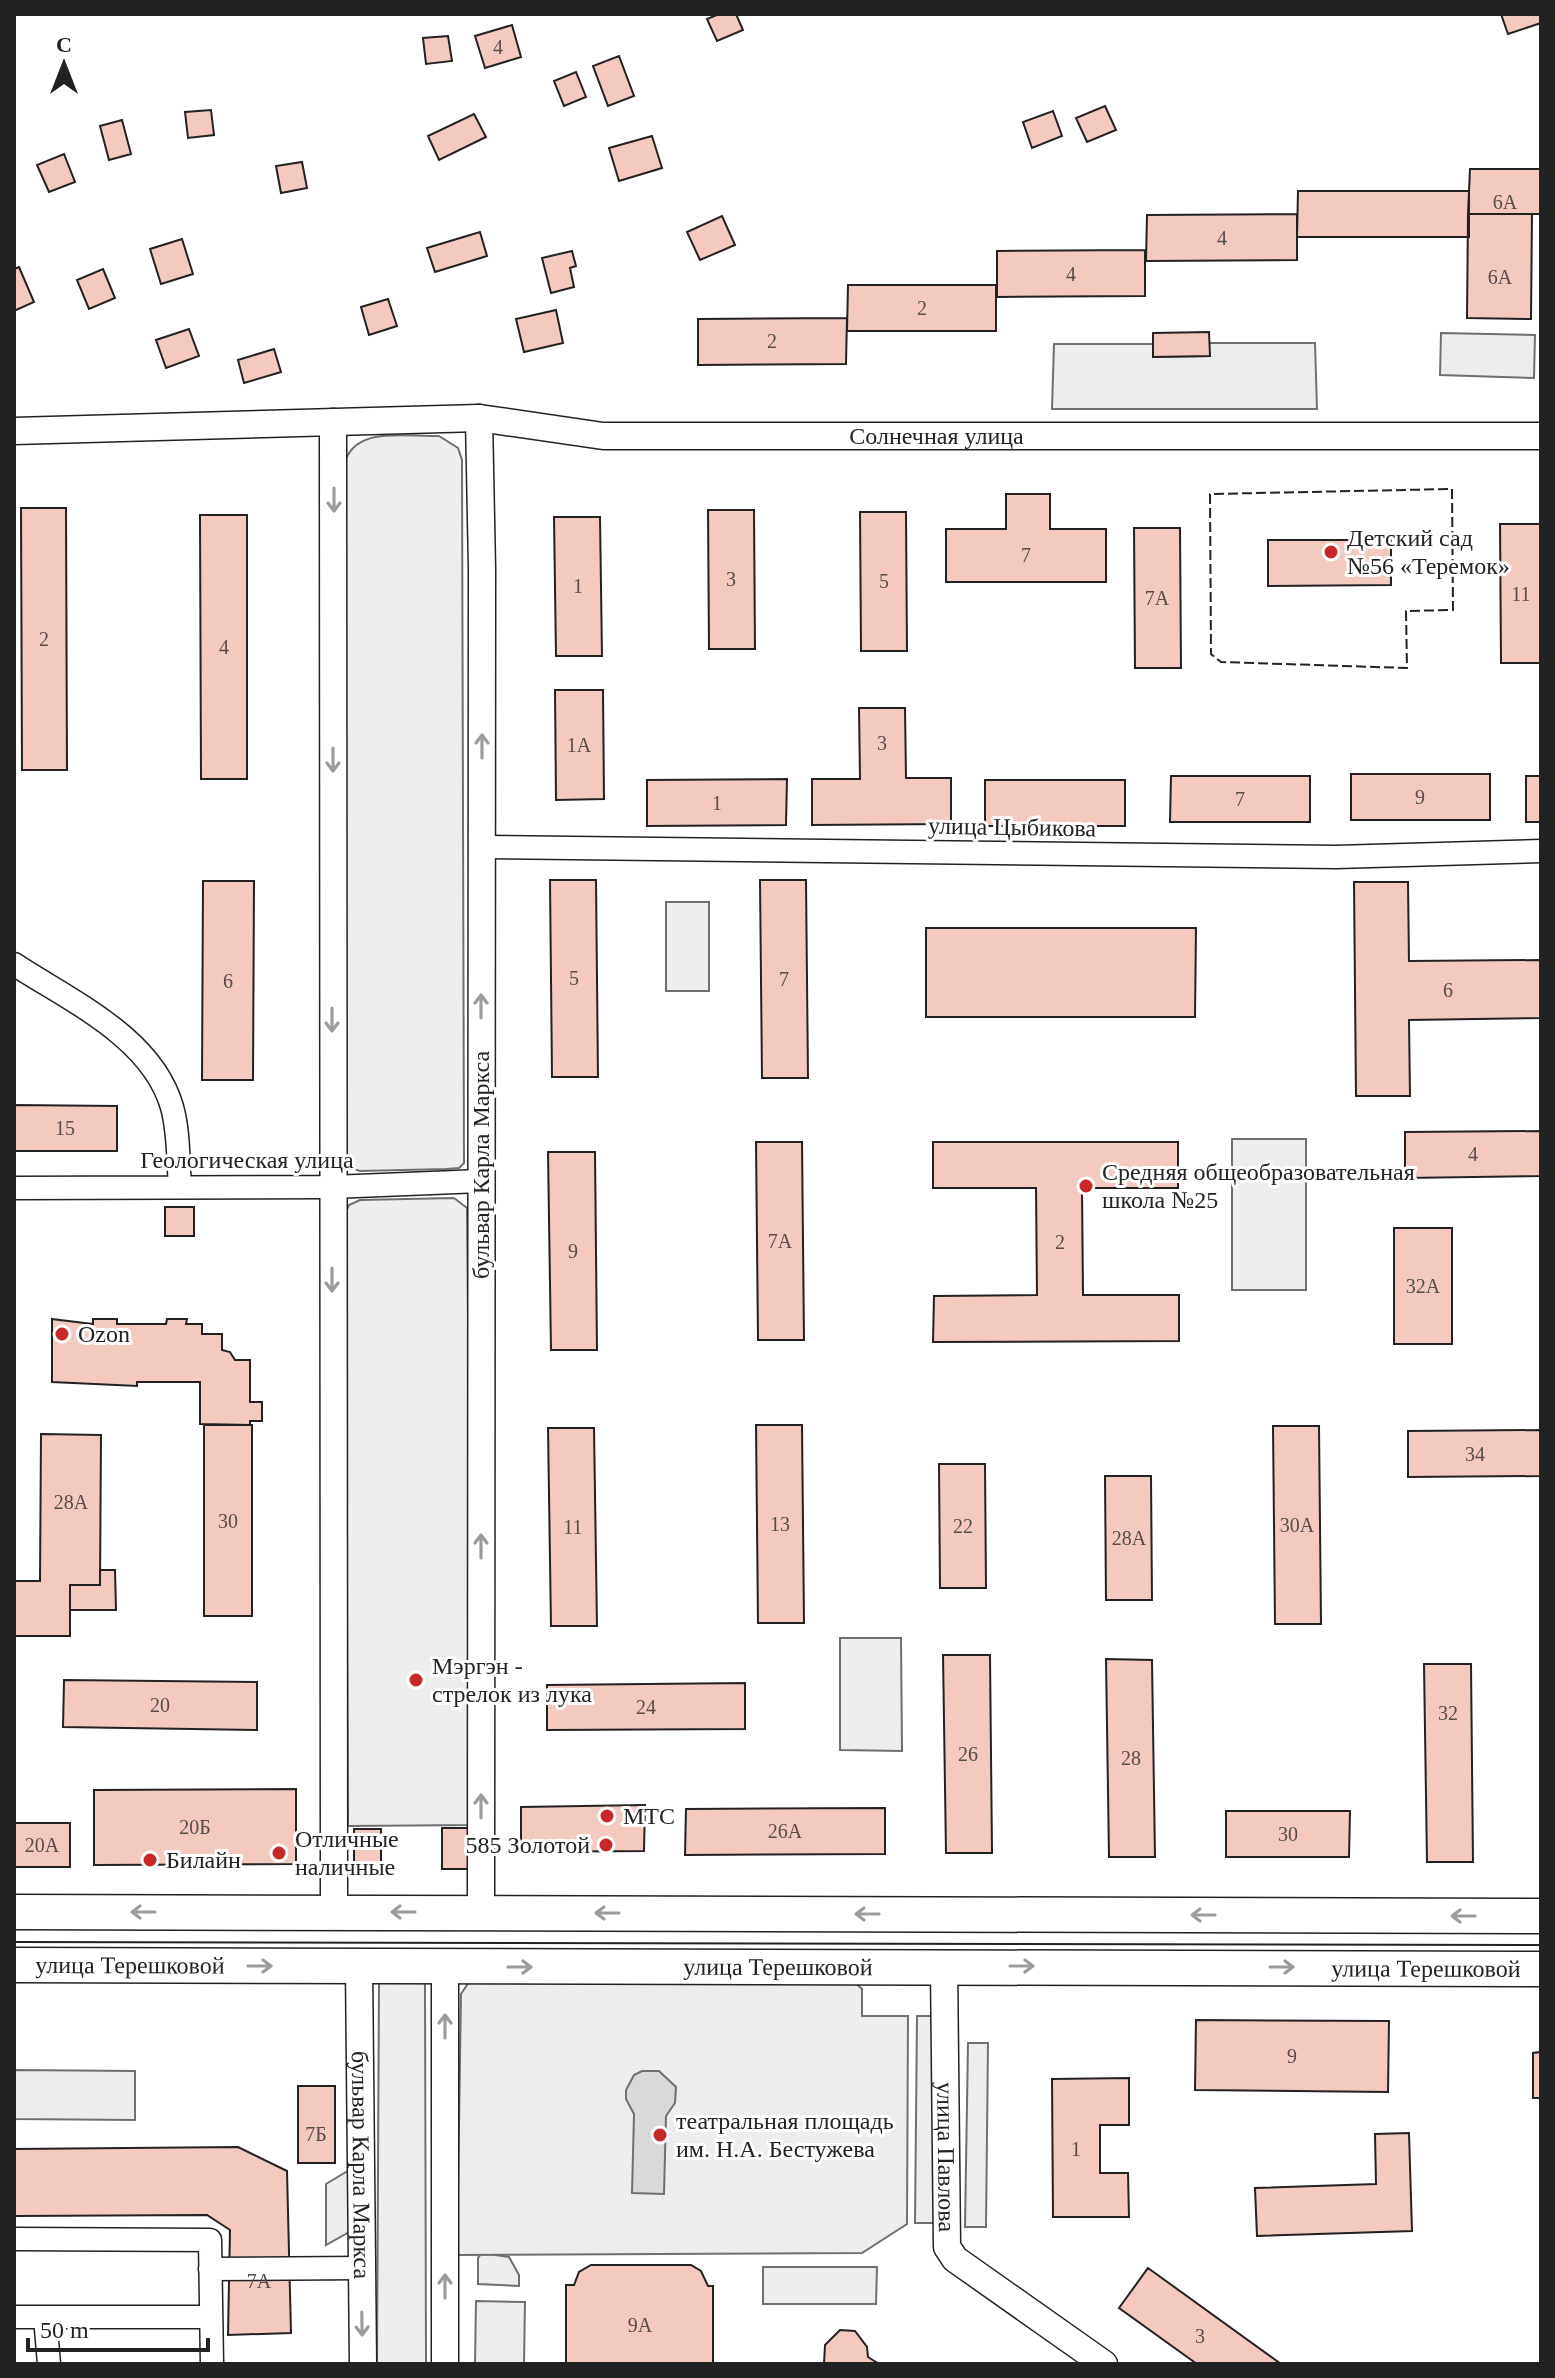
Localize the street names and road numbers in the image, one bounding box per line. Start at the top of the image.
street label: Солнечная улица [849,423,1024,449]
street label: улица Цыбикова [928,813,1096,841]
street label: бульвар Карла Маркса [468,1051,494,1279]
street label: Геологическая улица [140,1147,354,1173]
street label: улица Терешковой [35,1952,225,1979]
street label: улица Терешковой [683,1954,873,1980]
street label: улица Терешковой [1331,1955,1521,1982]
street label: бульвар Карла Маркса [347,2051,375,2280]
street label: улица Павлова [932,2082,960,2232]

